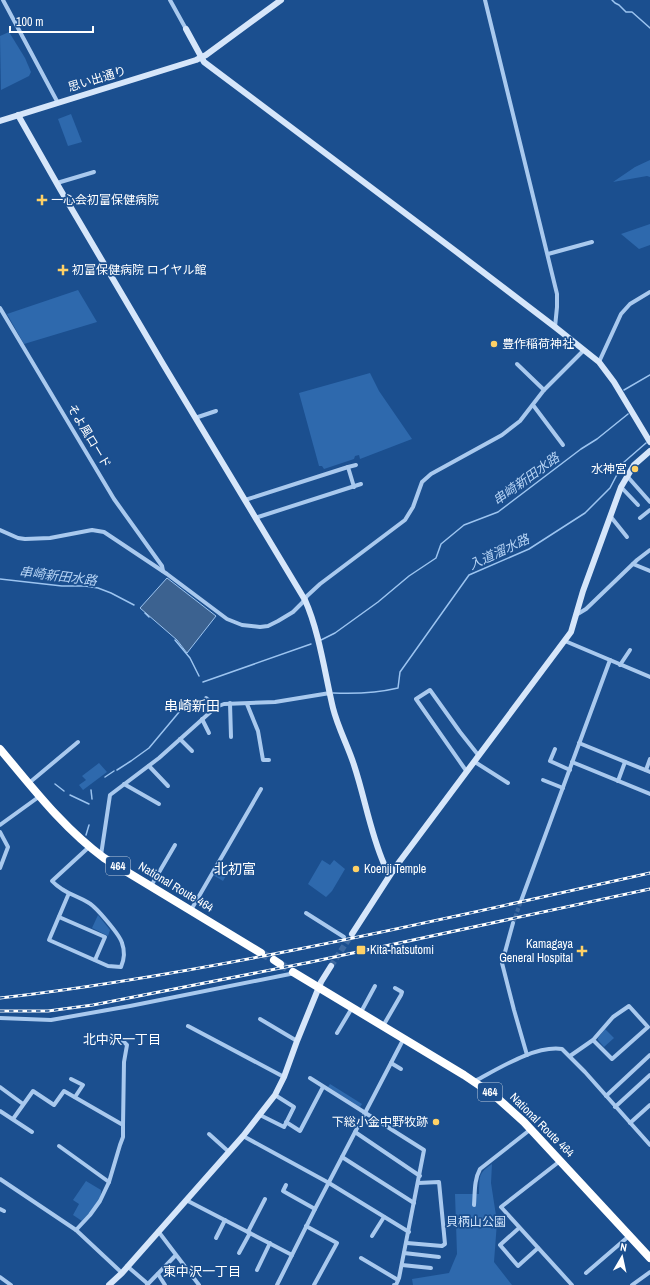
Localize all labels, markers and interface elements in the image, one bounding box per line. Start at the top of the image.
scale bar [10,8,93,34]
text: 100 m [16,14,43,30]
street label: 思い出通り [66,63,128,95]
place label: 一心会初富保健病院 [51,192,159,208]
marker: 一心会初富保健病院 [36,194,48,206]
place label: 初富保健病院 ロイヤル館 [72,262,206,278]
marker: 初富保健病院 ロイヤル館 [57,264,69,276]
place label: 豊作稲荷神社 [502,336,574,352]
marker: 豊作稲荷神社 [489,339,499,349]
street label: そよ風ロード [64,401,114,471]
water label: 串崎新田水路 [489,449,563,509]
place label: 水神宮 [591,461,627,477]
marker: 水神宮 [630,464,640,474]
water label: 入道溜水路 [466,530,533,573]
water label: 串崎新田水路 [18,563,99,589]
district label: 串崎新田 [164,697,220,715]
road number: 464 [106,857,130,875]
street label: National Route 464 [136,858,217,916]
district label: 北初富 [214,860,256,878]
place label: Koenji Temple [364,861,426,877]
marker: Koenji Temple [351,864,361,874]
place label: Kamagaya General Hospital [499,936,574,966]
place label: Kita-hatsutomi [370,942,434,958]
marker: Kita-hatsutomi [355,944,367,956]
marker: Kamagaya General Hospital [576,945,588,957]
district label: 北中沢一丁目 [83,1031,161,1048]
road number: 464 [478,1083,502,1101]
street label: National Route 464 [506,1089,578,1161]
place label: 下総小金中野牧跡 [332,1114,428,1130]
marker: 下総小金中野牧跡 [431,1117,441,1127]
park label: 貝柄山公園 [446,1214,506,1230]
north arrow [602,1237,642,1277]
text: N [619,1240,628,1255]
district label: 東中沢一丁目 [163,1263,241,1280]

